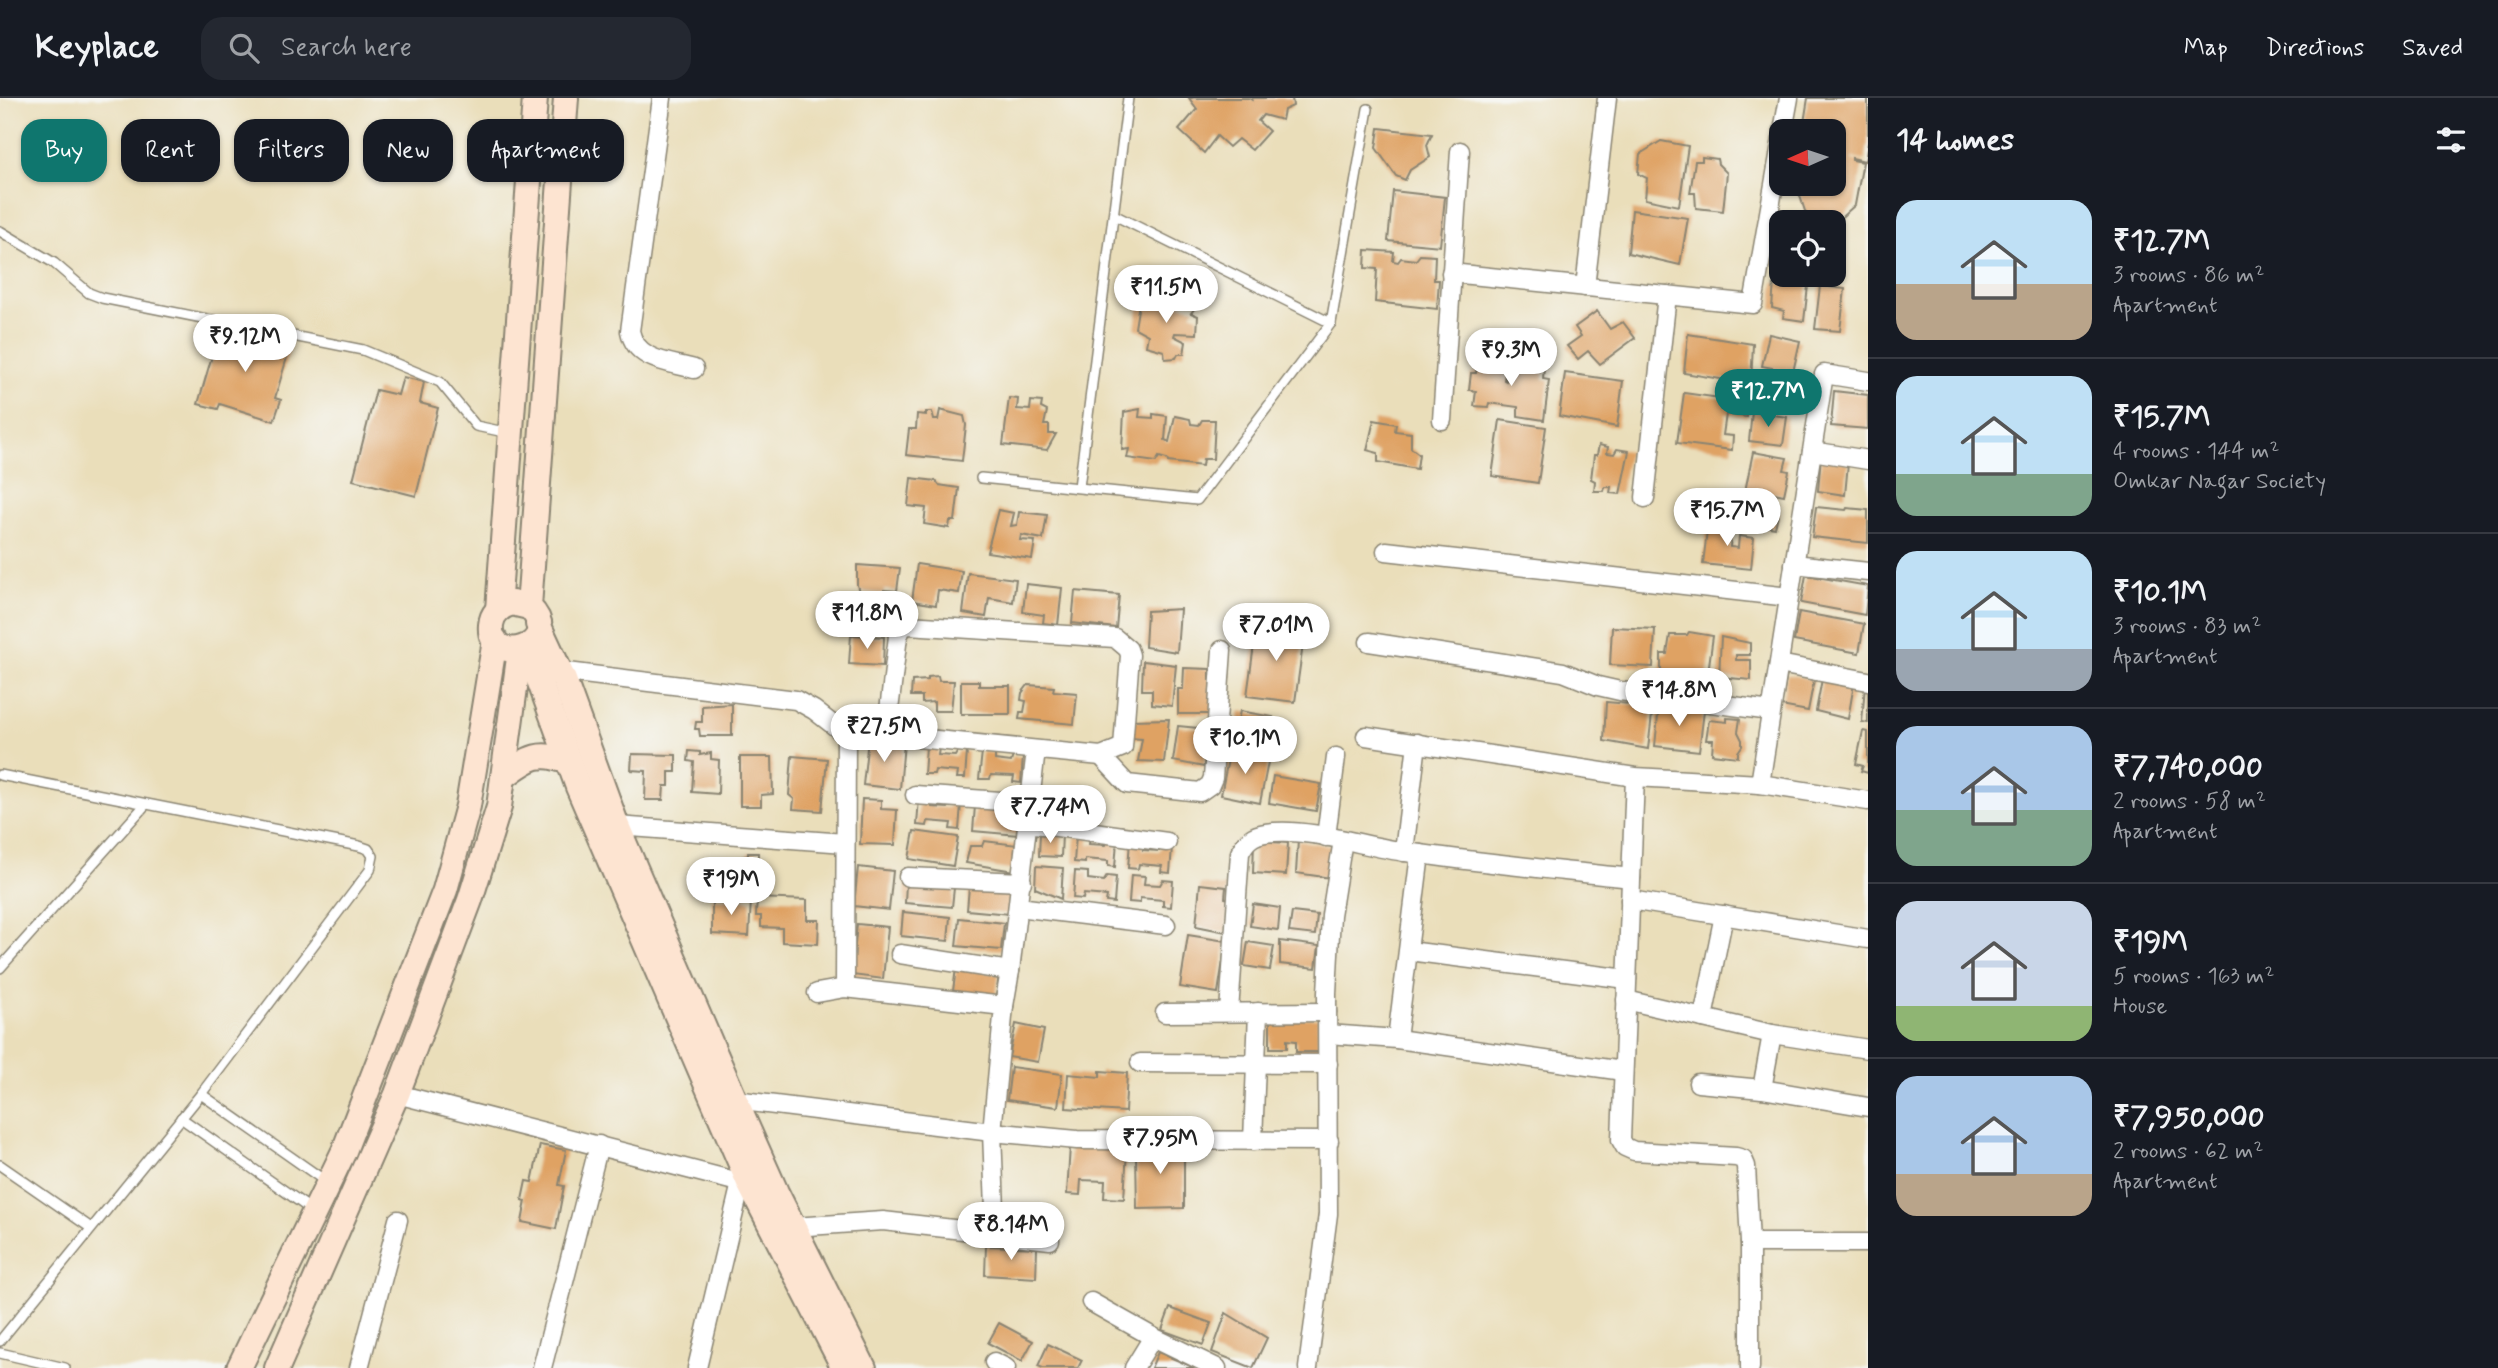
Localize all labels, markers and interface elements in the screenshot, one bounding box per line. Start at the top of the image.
search box [201,17,691,80]
text: Keyplace [35,26,159,70]
icon: search [225,29,263,67]
text: Search here [281,31,412,65]
text: Map [2184,33,2228,64]
text: Directions [2266,33,2364,64]
text: Saved [2402,33,2463,64]
chip: Buy [21,119,107,182]
chip: Rent [121,119,220,182]
chip: Filters [234,119,349,182]
chip: New [363,119,453,182]
chip: Apartment [467,119,624,182]
north arrow [1769,119,1846,196]
map controls [1769,119,1846,287]
text: 14 homes [1896,121,2014,160]
icon: filters [2432,121,2470,159]
button: locate [1769,210,1846,287]
text: ₹12.7M [2113,222,2210,261]
icon: home [1952,228,2036,312]
text: 3 rooms · 86 m² [2113,261,2264,291]
pin: ₹11.5M [1109,266,1223,325]
text: ₹11.5M [1130,273,1202,303]
text: Apartment [2113,291,2218,321]
pin: ₹9.12M [188,314,302,374]
text: ₹9.12M [209,322,281,352]
pin: ₹9.3M [1462,328,1560,388]
text: ₹9.3M [1481,336,1541,366]
pin: ₹12.7M [1711,370,1825,429]
text: ₹12.7M [1731,377,1805,407]
text: ₹15.7M [2113,398,2210,437]
icon: home [1952,404,2036,488]
text: 4 rooms · 144 m² [2113,437,2280,467]
text: Omkar Nagar Society [2113,467,2326,497]
pin: ₹15.7M [1670,489,1784,548]
text: ₹15.7M [1690,496,1764,526]
text: ₹10.1M [2113,573,2207,612]
icon: home [1952,579,2036,663]
pin: ₹11.8M [810,592,924,651]
text: ₹11.8M [831,599,903,629]
pin: ₹7.01M [1219,603,1333,663]
text: ₹7.01M [1239,611,1313,641]
text: 3 rooms · 83 m² [2113,612,2261,642]
text: Apartment [2113,642,2218,672]
pin: ₹14.8M [1622,668,1736,728]
text: ₹14.8M [1641,676,1717,706]
pin: ₹27.5M [827,704,941,764]
text: ₹27.5M [847,712,921,742]
pin: ₹10.1M [1188,716,1302,776]
text: ₹10.1M [1209,724,1281,754]
text: ₹7,740,000 [2113,748,2263,787]
icon: home [1952,754,2036,838]
pin: ₹7.74M [993,786,1107,845]
text: 2 rooms · 58 m² [2113,787,2266,817]
text: ₹7.74M [1010,793,1090,823]
text: Apartment [2113,817,2218,847]
pin: ₹19M [690,858,772,917]
text: ₹19M [702,865,760,895]
text: ₹19M [2113,923,2188,962]
icon: home [1952,929,2036,1013]
text: 5 rooms · 163 m² [2113,962,2275,992]
text: House [2113,992,2167,1022]
text: ₹7,950,000 [2113,1098,2265,1137]
icon: home [1952,1104,2036,1188]
pin: ₹7.95M [1103,1116,1217,1176]
text: ₹7.95M [1122,1124,1198,1154]
text: 2 rooms · 62 m² [2113,1137,2264,1167]
text: Apartment [2113,1167,2218,1197]
pin: ₹8.14M [954,1202,1068,1262]
text: ₹8.14M [973,1210,1049,1240]

